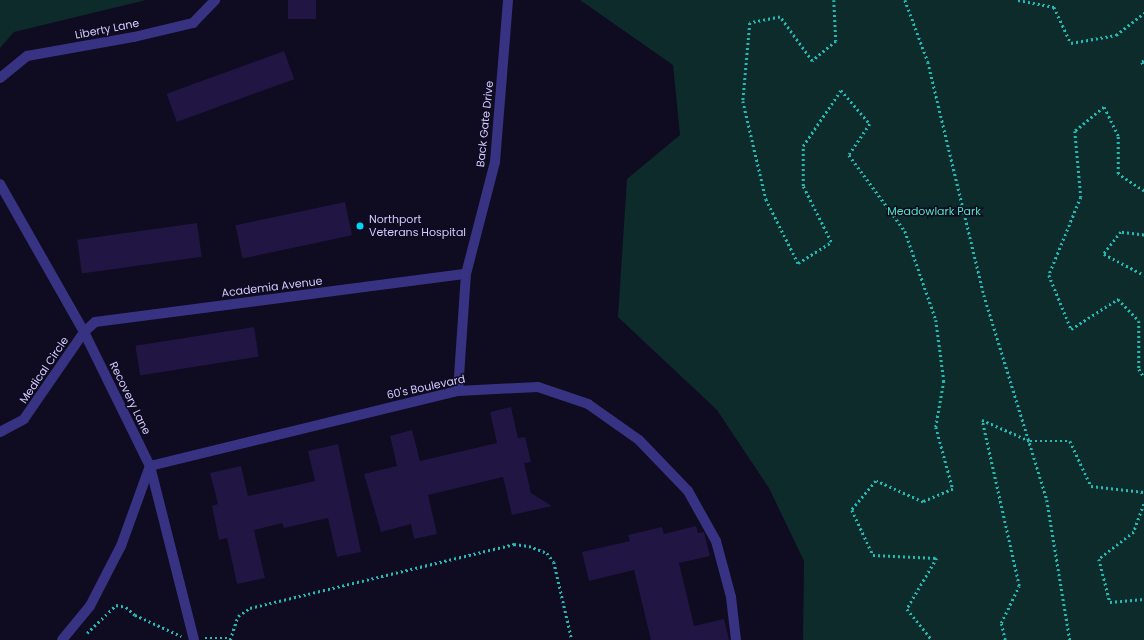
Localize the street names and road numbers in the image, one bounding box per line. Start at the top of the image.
street label: Liberty Lane [74,16,140,42]
street label: Back Gate Drive [474,80,496,168]
street label: Academia Avenue [221,274,323,300]
street label: Medical Circle [17,334,71,406]
street label: Recovery Lane [107,359,153,437]
street label: 60's Boulevard [386,372,466,402]

